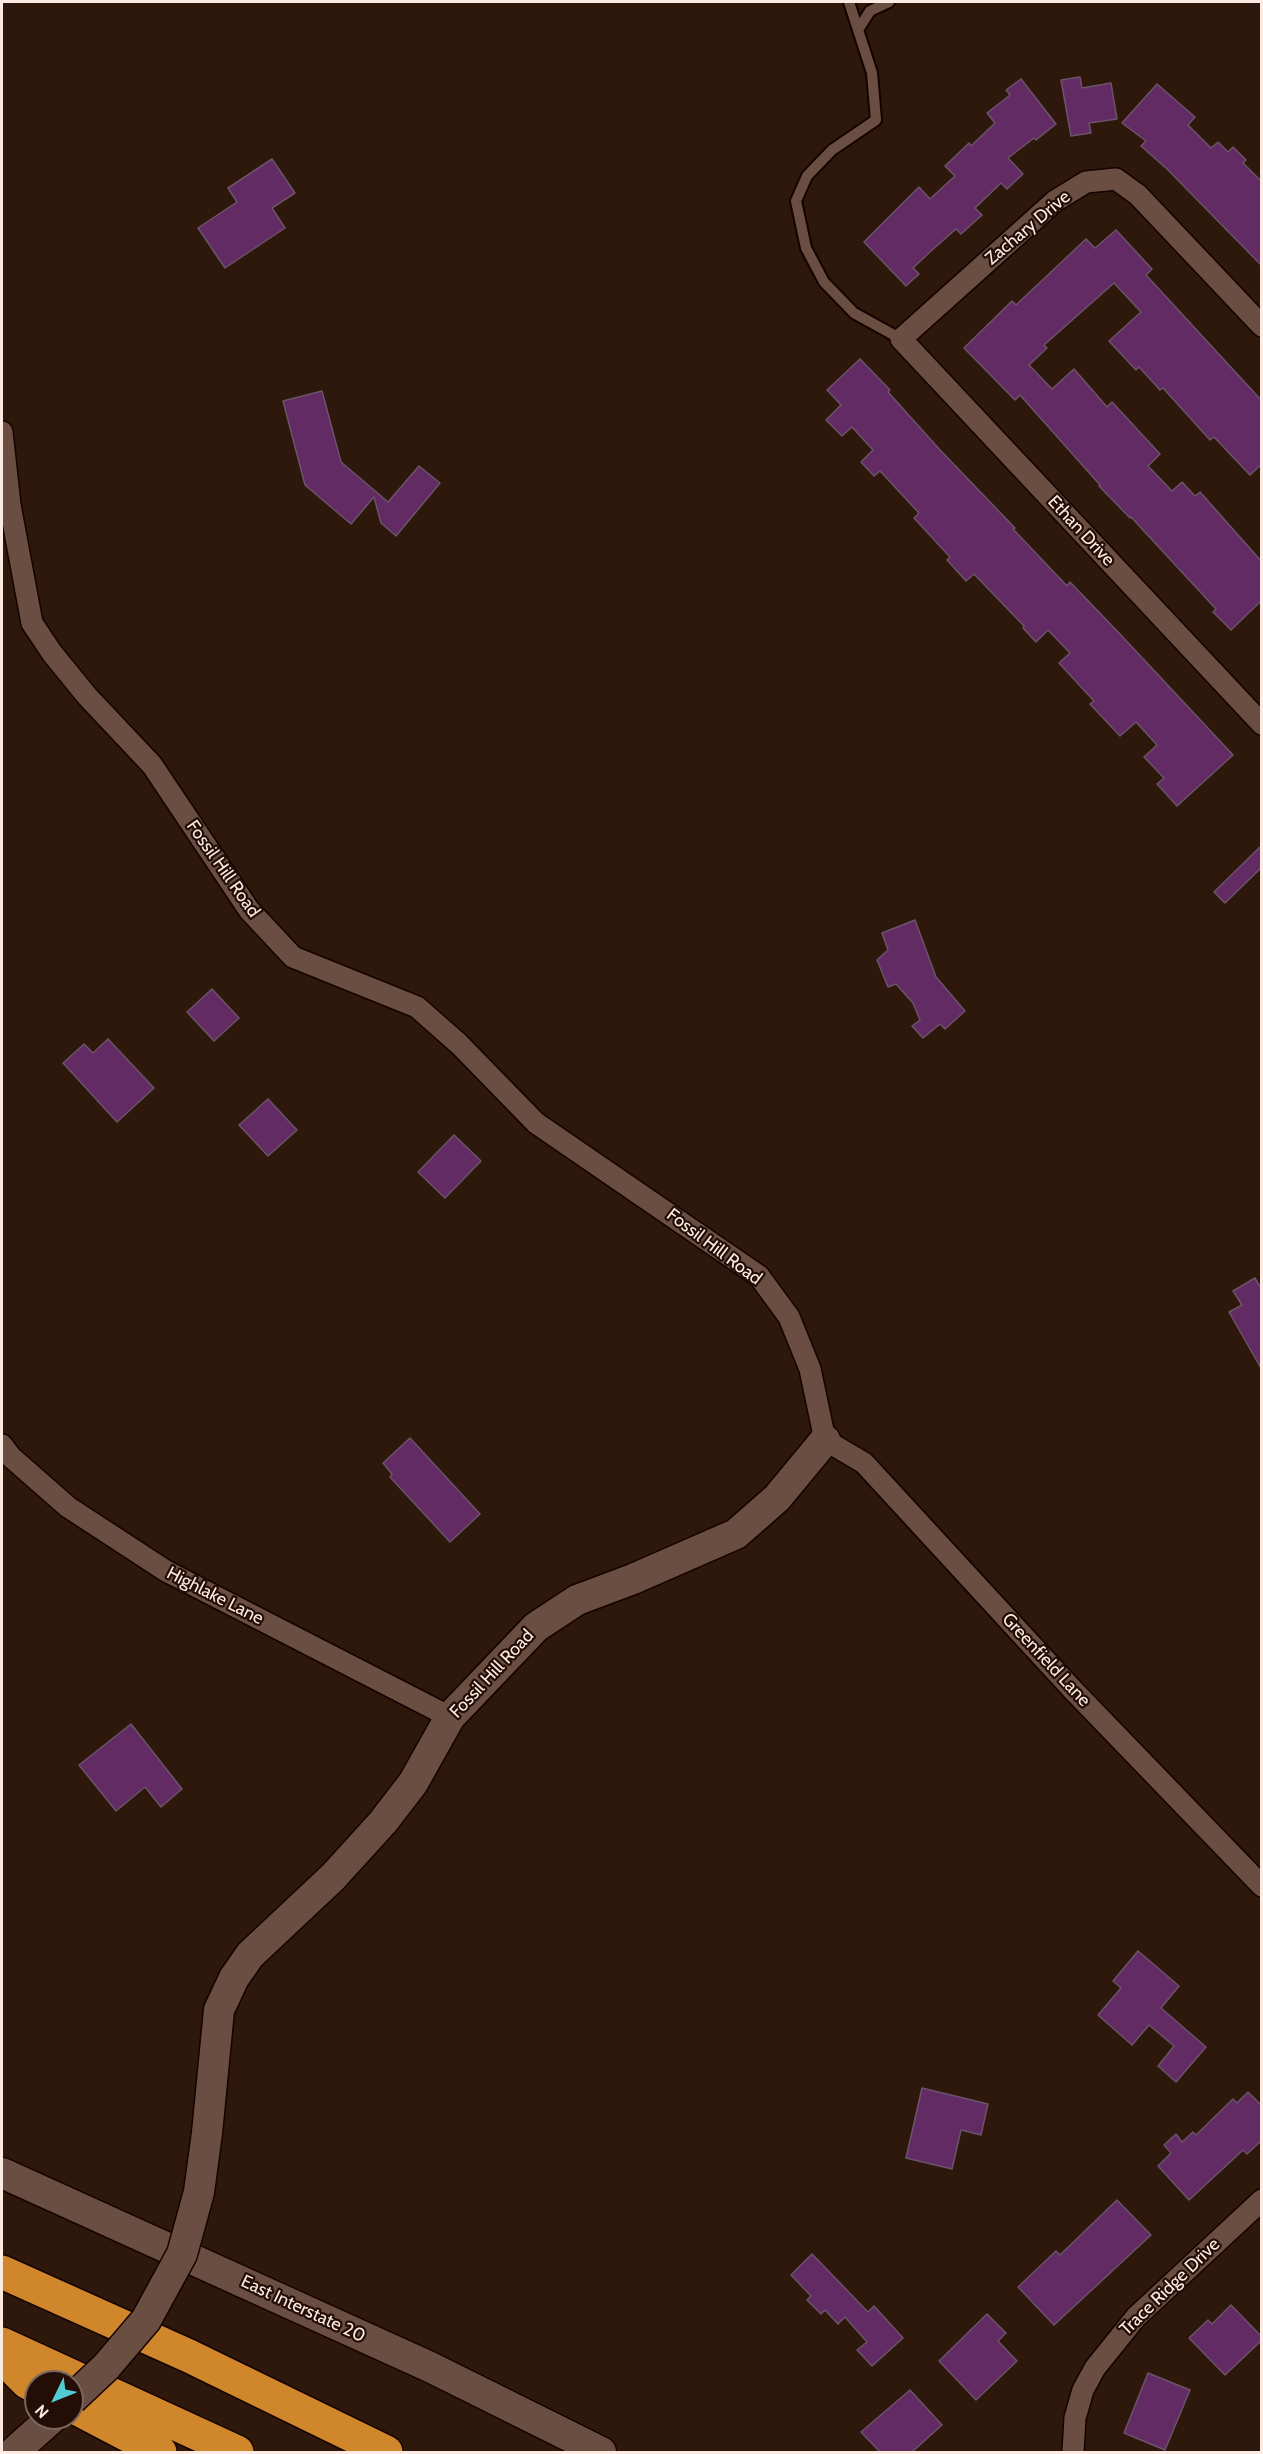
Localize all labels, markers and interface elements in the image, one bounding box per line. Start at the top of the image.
street label: Zachary Drive [981,186,1075,270]
street label: Ethan Drive [1043,491,1119,571]
street label: Fossil Hill Road [182,816,264,922]
street label: Fossil Hill Road [662,1204,766,1290]
street label: Highlake Lane [163,1562,267,1630]
street label: Greenfield Lane [997,1609,1095,1711]
street label: Fossil Hill Road [445,1625,539,1723]
street label: Trace Ridge Drive [1116,2234,1224,2340]
street label: East Interstate 20 [237,2271,369,2347]
north arrow [24,2370,84,2430]
text: N [31,2401,53,2422]

